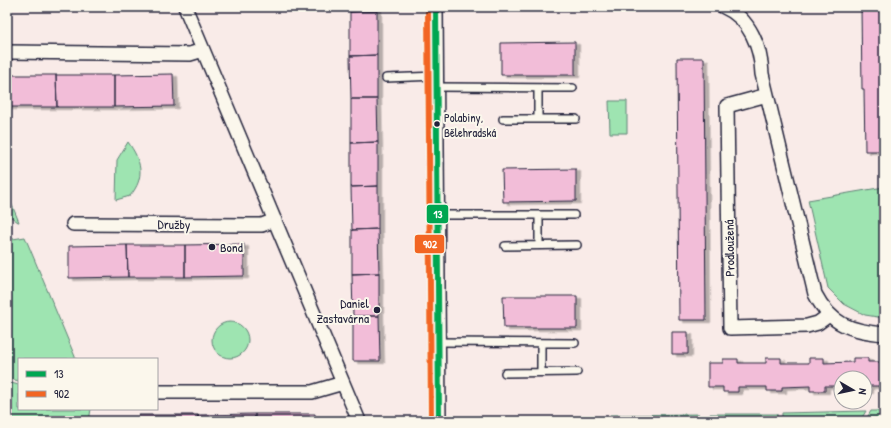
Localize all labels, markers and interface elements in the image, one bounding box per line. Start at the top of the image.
place label: Polabiny, Bělehradská [444,109,496,141]
marker: Polabiny, Bělehradská [432,119,442,129]
line badge: 13 [426,204,449,224]
text: 13 [434,207,443,221]
street label: Družby [157,215,191,233]
street label: Prodloužená [720,219,738,277]
line badge: 902 [414,234,445,254]
text: 902 [423,237,438,251]
place label: Bond [220,238,243,256]
marker: Bond [207,242,217,252]
place label: Daniel Zastavárna [316,294,370,327]
marker: Daniel Zastavárna [372,305,382,315]
legend [18,358,158,410]
text: 13 [54,365,64,382]
north arrow [833,370,873,410]
text: 902 [54,385,70,402]
text: N [855,388,870,396]

